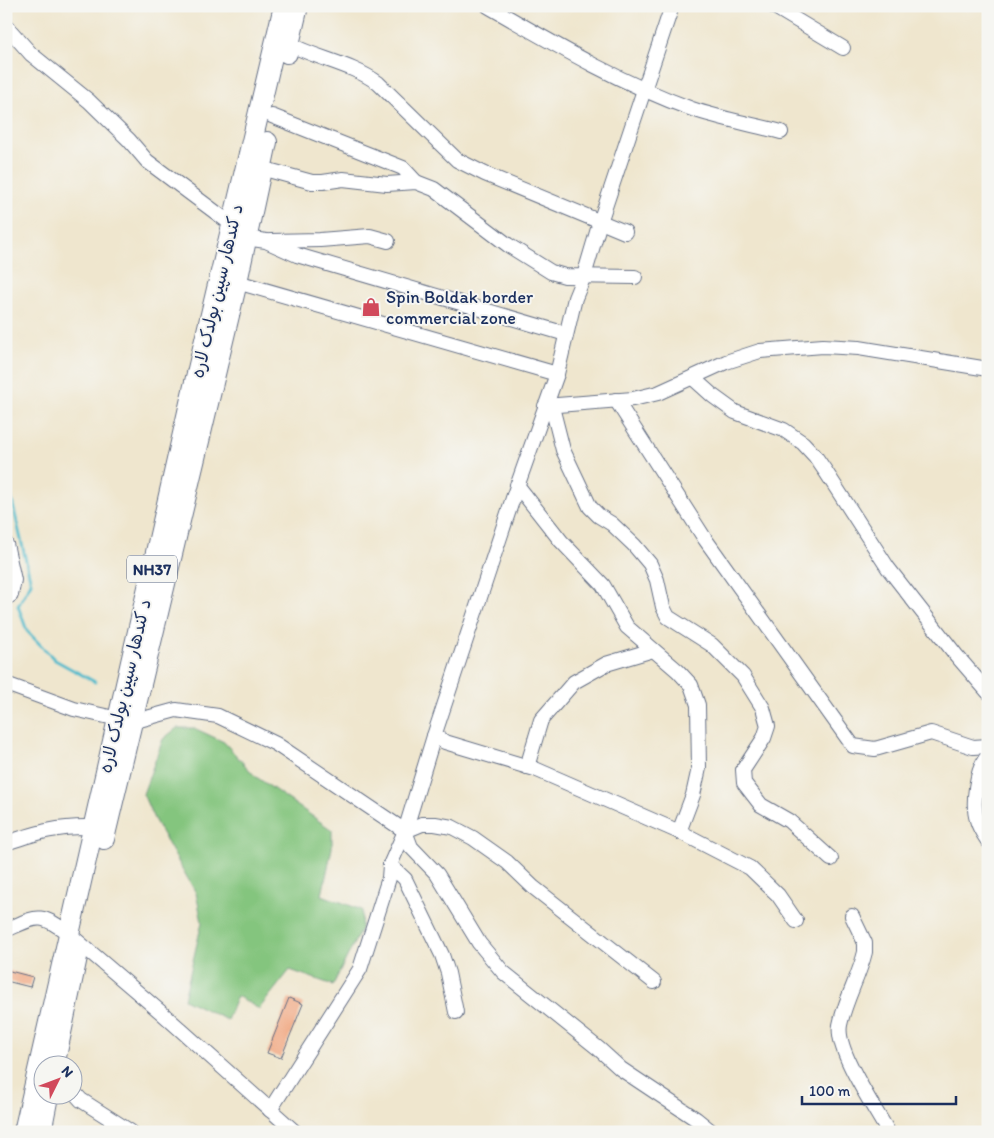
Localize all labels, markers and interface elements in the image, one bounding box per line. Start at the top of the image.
street label: د کندهار سپین بولدک لاره [186,202,249,380]
place label: Spin Boldak border commercial zone [386,286,534,329]
shop icon: Spin Boldak border commercial zone [360,296,382,318]
road number: NH37 [127,556,177,582]
street label: د کندهار سپین بولدک لاره [94,597,157,775]
north arrow [32,1056,82,1106]
text: N [58,1062,77,1081]
scale bar [802,1073,955,1105]
text: 100 m [809,1082,851,1100]

